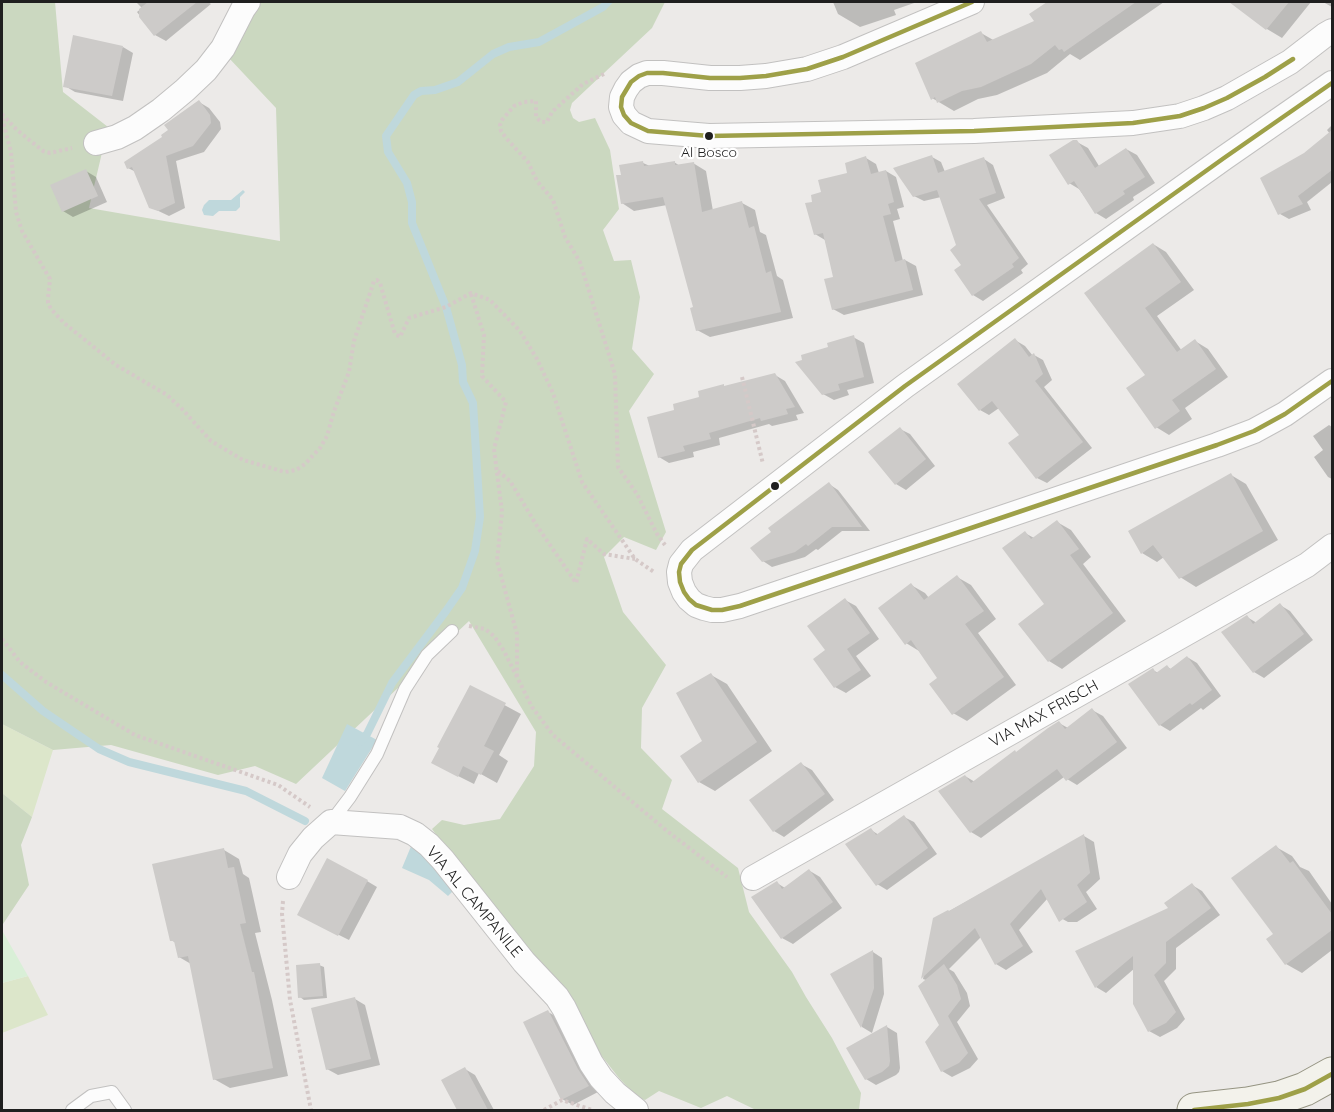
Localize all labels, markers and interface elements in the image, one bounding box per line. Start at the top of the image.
marker: Al Bosco [703,130,715,142]
place label: Al Bosco [681,145,737,161]
unlabelled marker [769,480,781,492]
street label: VIA MAX FRISCH [986,676,1102,752]
street label: VIA AL CAMPANILE [422,843,526,961]

